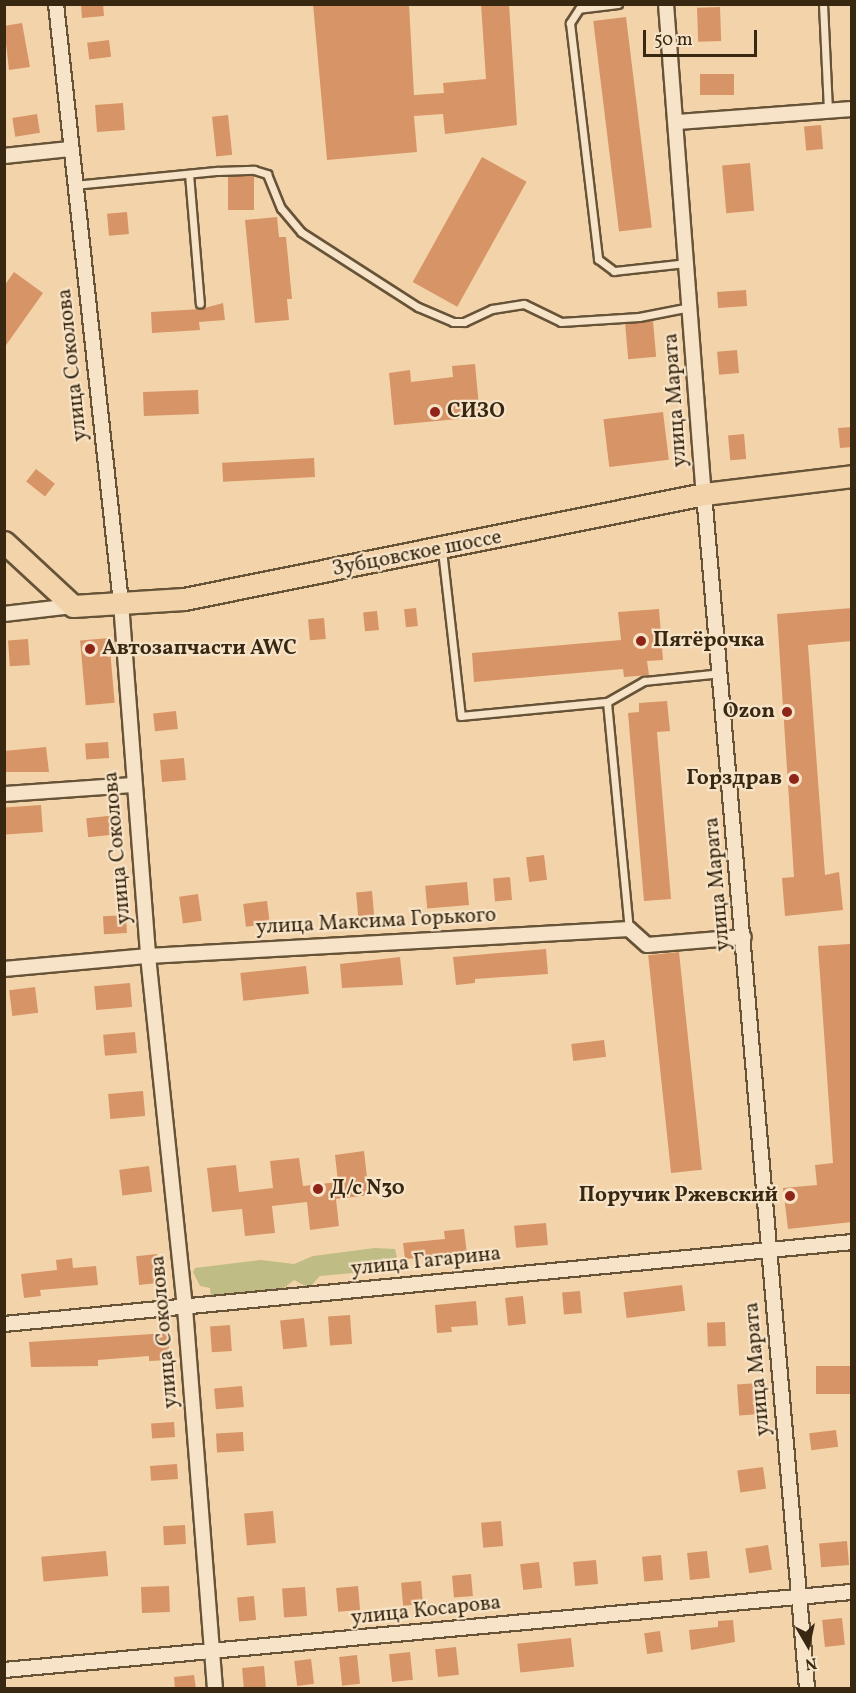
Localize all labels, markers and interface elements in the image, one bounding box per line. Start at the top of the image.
scale bar [646,18,760,56]
text: 50 m [654,28,693,53]
street label: улица Соколова [52,287,94,443]
street label: улица Марата [659,332,693,468]
place label: СИЗО [447,399,505,425]
marker: СИЗО [428,405,442,419]
street label: Зубцовское шоссе [330,525,504,583]
place label: Пятёрочка [653,628,765,654]
marker: Пятёрочка [634,634,648,648]
place label: Автозапчасти AWC [102,636,297,662]
marker: Автозапчасти AWC [83,642,97,656]
place label: Ozon [723,699,775,725]
marker: Ozon [780,705,794,719]
place label: Горздрав [686,766,782,792]
street label: улица Соколова [99,771,137,925]
marker: Горздрав [787,772,801,786]
street label: улица Марата [700,816,736,952]
street label: улица Максима Горького [255,903,497,941]
place label: Д/с N30 [330,1176,405,1202]
marker: Д/с N30 [311,1182,325,1196]
place label: Поручик Ржевский [579,1183,778,1209]
marker: Поручик Ржевский [783,1189,797,1203]
street label: улица Гагарина [350,1242,502,1282]
street label: улица Соколова [146,1255,184,1409]
street label: улица Марата [740,1301,776,1437]
street label: улица Косарова [350,1591,502,1631]
north arrow [778,1615,838,1675]
text: N [803,1651,818,1675]

